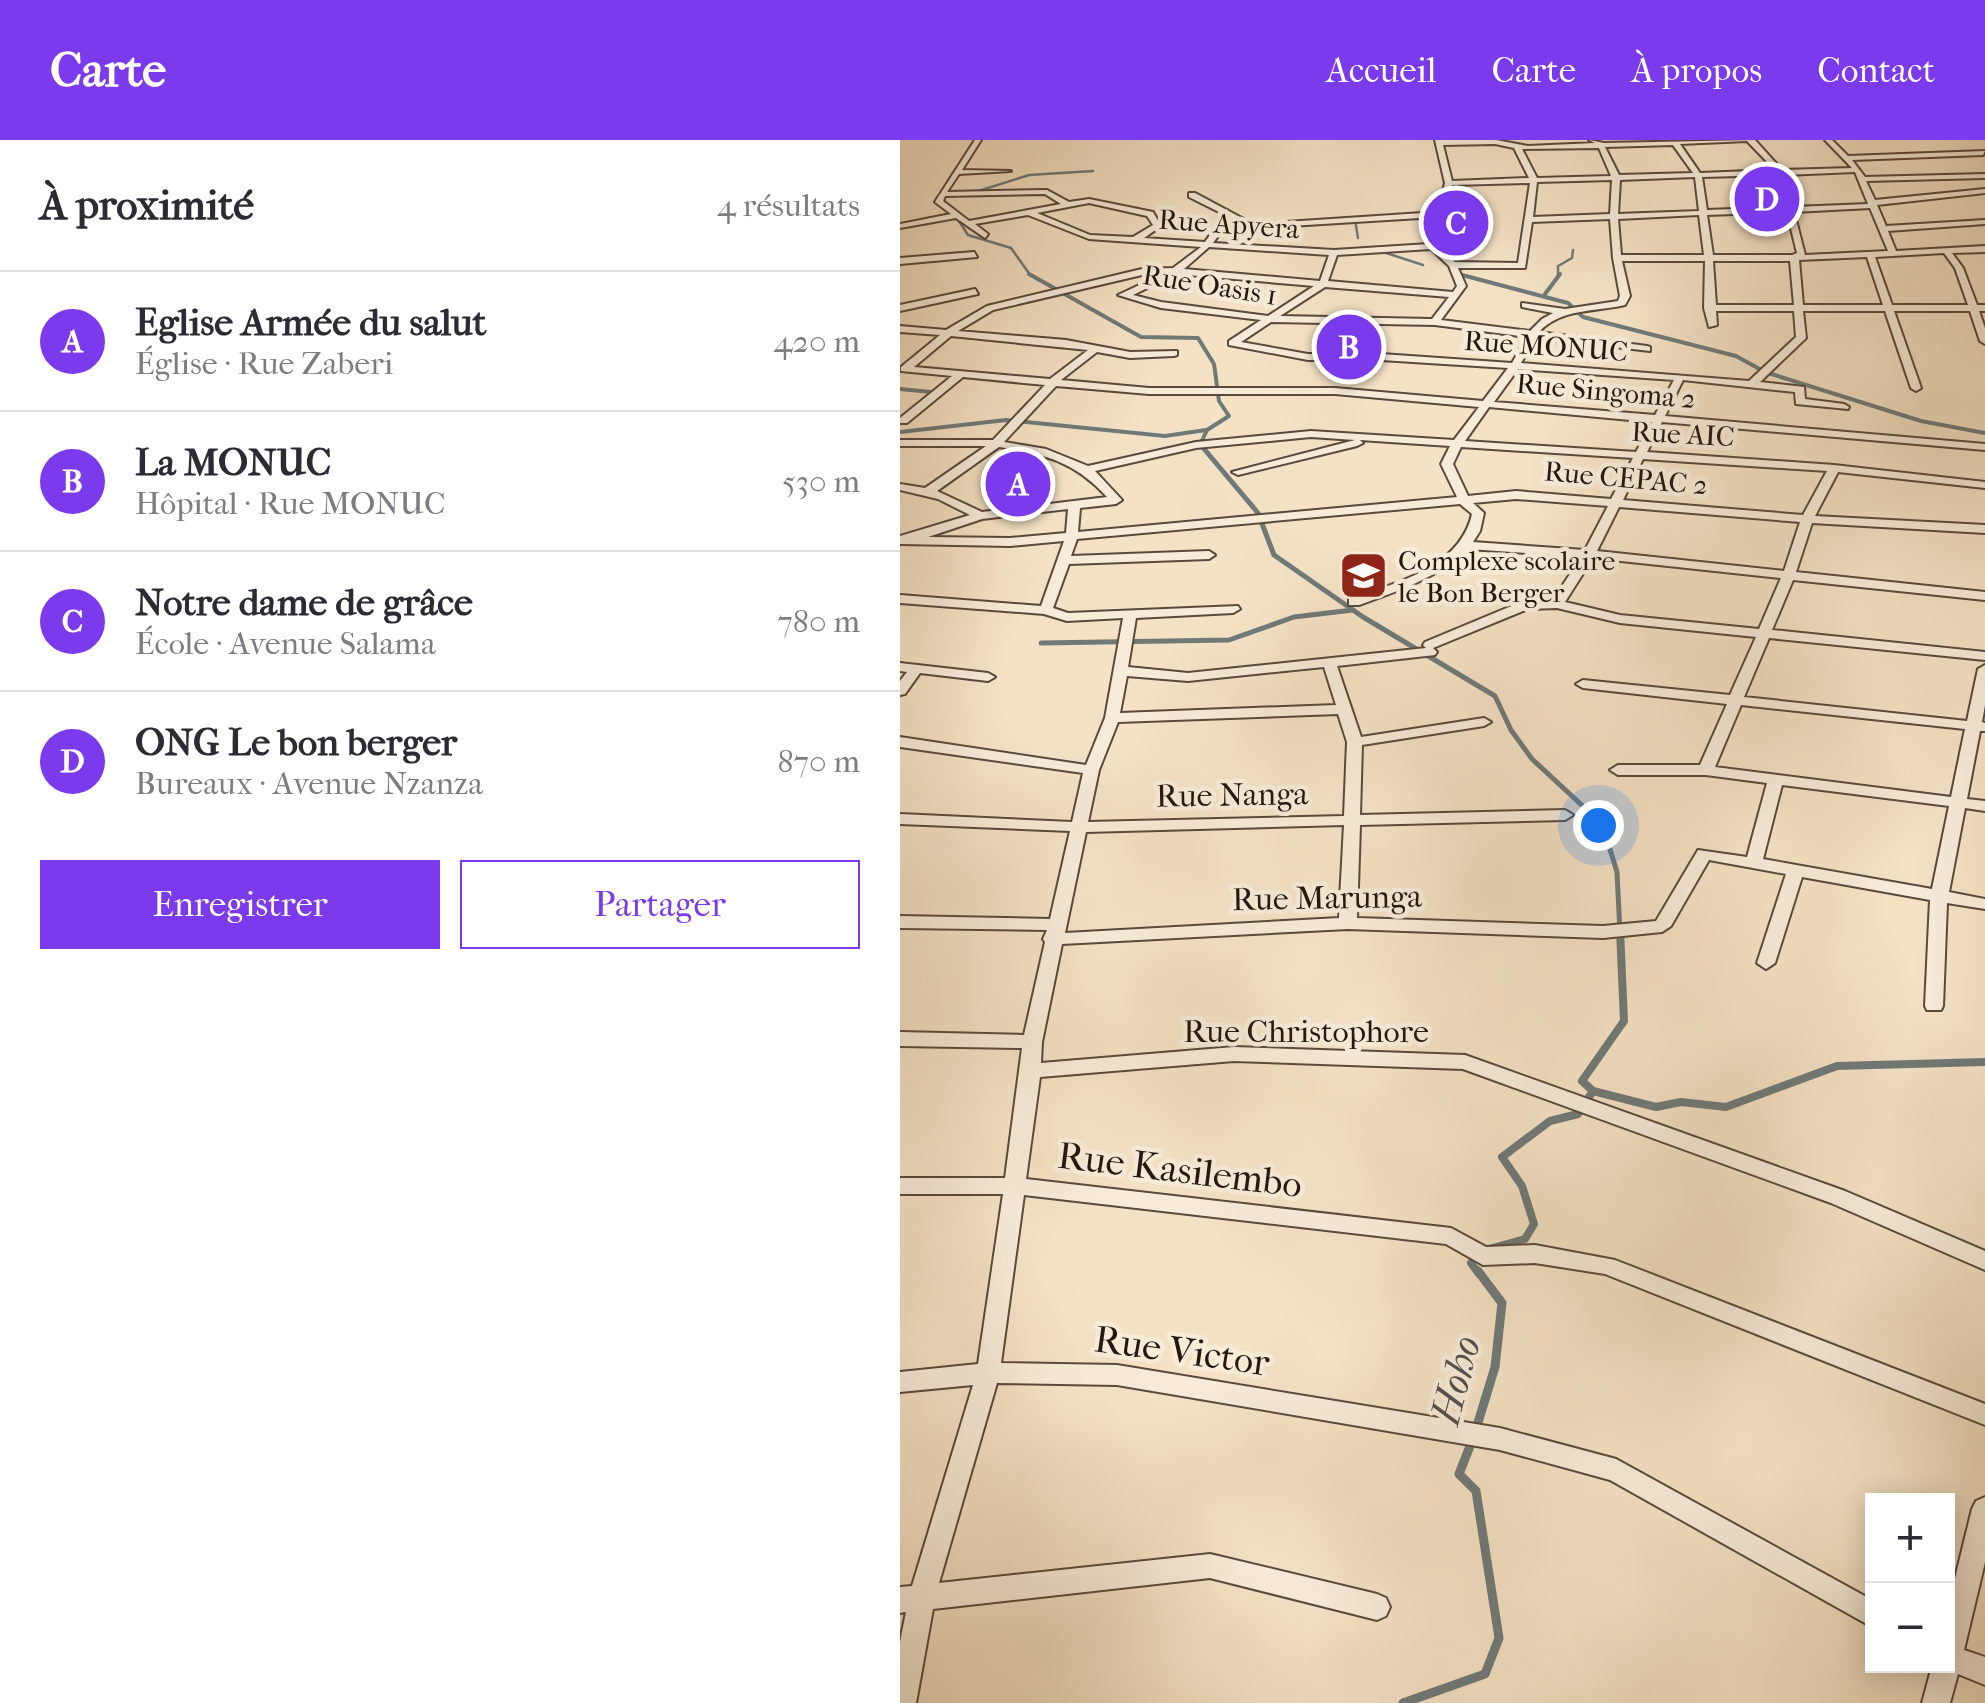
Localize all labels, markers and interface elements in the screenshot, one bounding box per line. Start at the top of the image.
text: Carte [50,42,166,98]
text: Accueil [1326,50,1437,91]
text: Carte [1492,50,1576,91]
text: À propos [1631,50,1762,91]
text: Contact [1817,50,1935,91]
pin: D [1734,162,1800,236]
text: À proximité [40,181,254,230]
pin: C [1424,186,1488,260]
text: 4 résultats [717,187,860,224]
street label: Rue Apyera [1157,203,1302,245]
street label: Rue Oasis 1 [1140,258,1280,312]
text: Eglise Armée du salut [135,300,486,345]
pin: B [1316,310,1382,384]
text: A [62,323,83,360]
text: 420 m [774,323,860,360]
street label: Rue MONUC [1463,324,1629,368]
text: Église · Rue Zaberi [135,345,393,382]
street label: Rue Singoma 2 [1515,367,1697,415]
street label: Rue AIC [1631,415,1735,453]
text: La MONUC [135,440,331,485]
pin: A [986,446,1050,522]
street label: Rue CEPAC 2 [1543,454,1709,502]
text: B [62,463,83,500]
text: 530 m [782,463,860,500]
text: Hôpital · Rue MONUC [135,485,446,522]
place label: Complexe scolaire le Bon Berger [1397,544,1616,609]
school or university icon: Complexe scolaire le Bon Berger [1337,550,1389,602]
text: Notre dame de grâce [135,580,473,625]
text: C [62,603,83,640]
text: 780 m [777,603,860,640]
text: École · Avenue Salama [135,625,436,662]
text: ONG Le bon berger [135,720,457,765]
text: D [60,743,85,780]
text: 870 m [777,743,860,780]
text: Bureaux · Avenue Nzanza [135,765,483,802]
street label: Rue Nanga [1156,775,1310,815]
your location [1573,800,1624,851]
button: Enregistrer [40,860,440,949]
button: Partager [460,860,860,949]
street label: Rue Marunga [1232,878,1423,918]
street label: Rue Christophore [1183,1013,1429,1050]
street label: Rue Kasilembo [1055,1133,1305,1207]
street label: Rue Victor [1092,1316,1273,1386]
water label: Hoho [1420,1330,1491,1431]
map controls [1865,1493,1955,1673]
button: + [1865,1493,1955,1583]
button: − [1865,1583,1955,1673]

